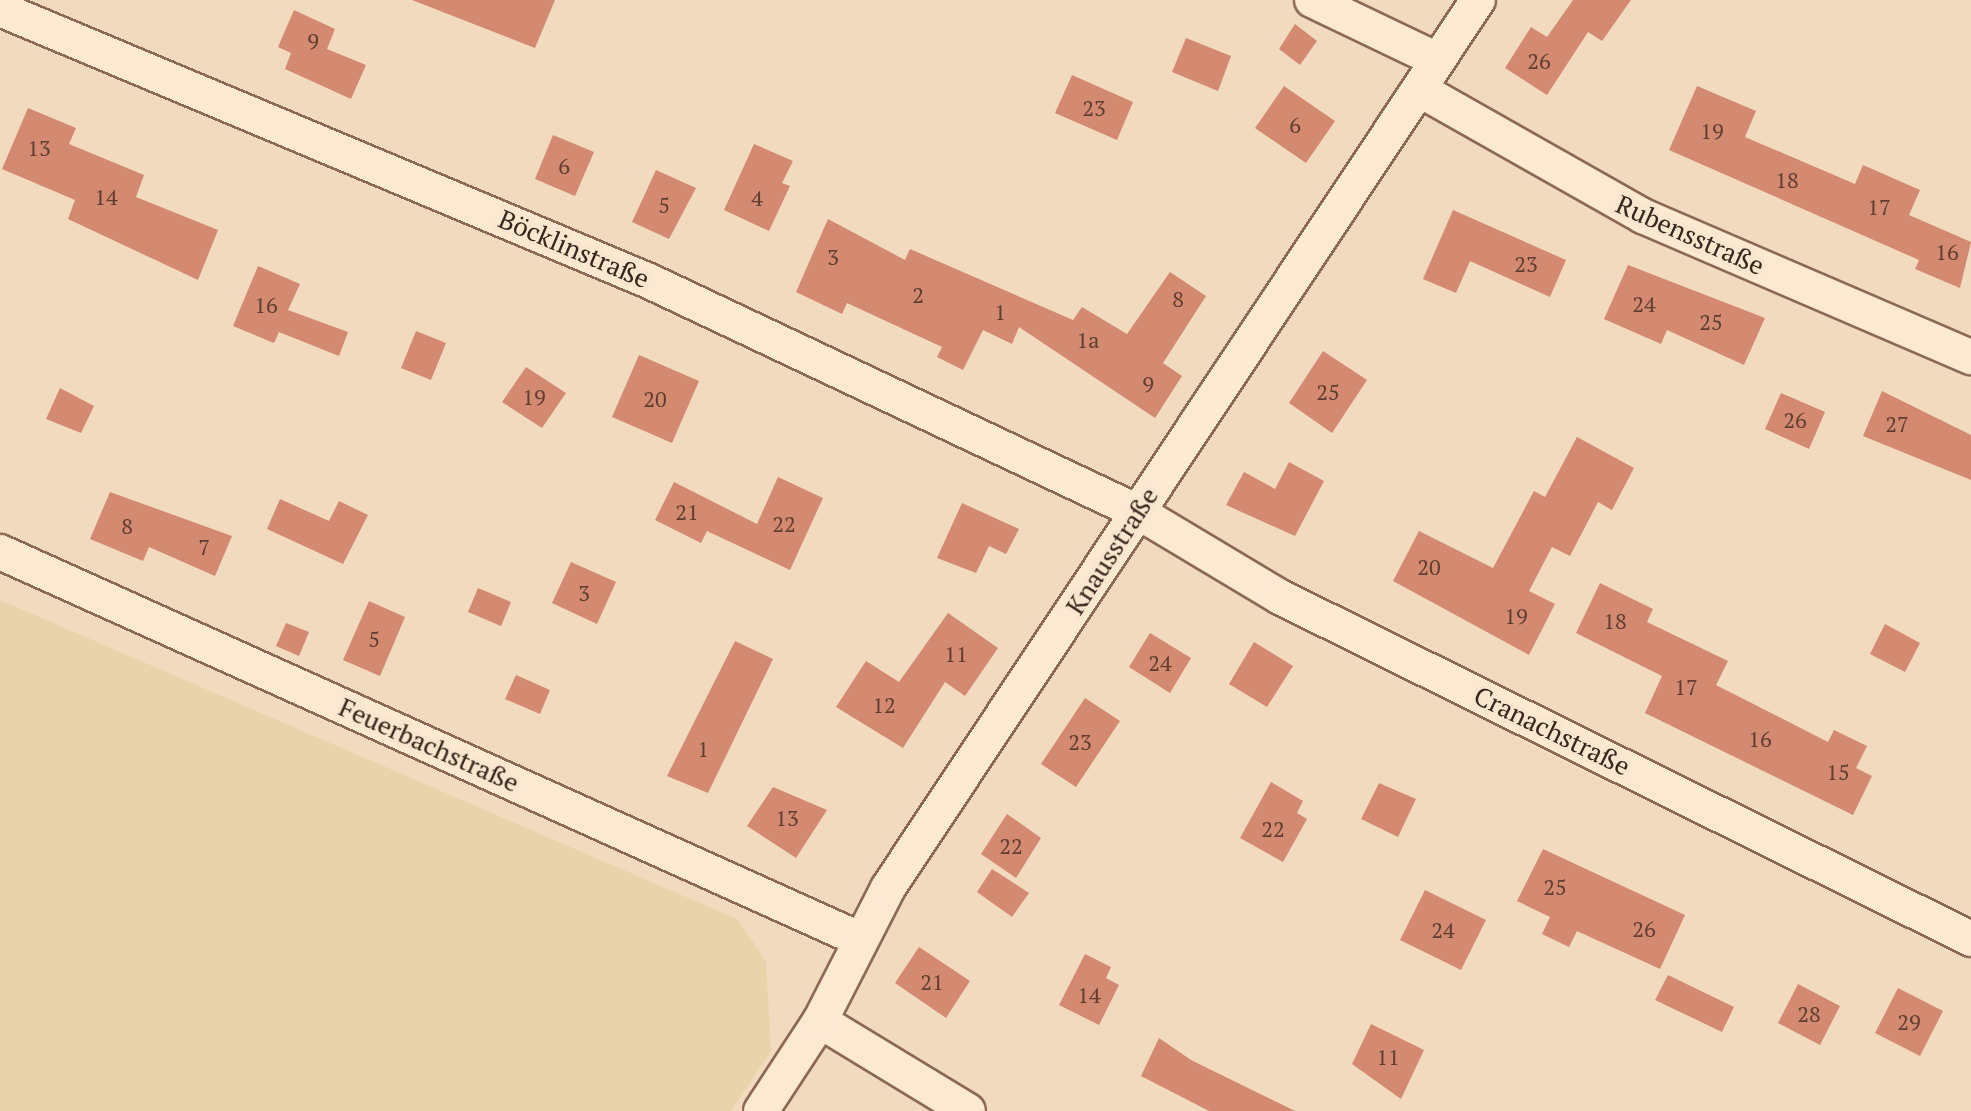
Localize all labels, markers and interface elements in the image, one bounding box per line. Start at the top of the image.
house number: 9 [307,28,319,54]
house number: 26 [1527,48,1551,74]
house number: 23 [1082,95,1106,121]
house number: 6 [1289,112,1301,138]
house number: 19 [1700,118,1724,144]
house number: 13 [27,135,51,161]
house number: 6 [558,153,570,179]
house number: 18 [1775,167,1799,193]
house number: 14 [94,184,118,210]
house number: 4 [751,185,763,211]
street label: Rubensstraße [1611,188,1769,282]
house number: 5 [658,192,670,218]
house number: 17 [1867,194,1891,220]
street label: Böcklinstraße [494,203,654,295]
house number: 16 [1935,239,1959,265]
house number: 3 [827,244,839,270]
house number: 23 [1514,251,1538,277]
house number: 2 [912,282,924,308]
house number: 8 [1172,286,1184,312]
house number: 24 [1632,291,1656,317]
house number: 16 [254,292,278,318]
house number: 1 [994,299,1006,325]
house number: 25 [1699,309,1723,335]
house number: 1a [1077,327,1099,353]
house number: 9 [1142,371,1154,397]
house number: 25 [1316,379,1340,405]
house number: 19 [522,384,546,410]
house number: 20 [643,386,667,412]
house number: 26 [1783,407,1807,433]
house number: 27 [1885,411,1909,437]
street label: Knausstraße [1059,482,1165,620]
house number: 21 [675,499,699,525]
house number: 22 [772,511,796,537]
house number: 8 [121,513,133,539]
house number: 7 [198,534,210,560]
house number: 20 [1417,554,1441,580]
house number: 3 [578,580,590,606]
house number: 19 [1504,603,1528,629]
house number: 18 [1603,608,1627,634]
house number: 5 [368,626,380,652]
house number: 11 [944,641,968,667]
house number: 24 [1148,650,1172,676]
house number: 17 [1674,674,1698,700]
street label: Cranachstraße [1469,680,1635,782]
street label: Feuerbachstraße [334,691,524,799]
house number: 12 [872,692,896,718]
house number: 16 [1748,726,1772,752]
house number: 23 [1068,729,1092,755]
house number: 1 [697,736,709,762]
house number: 15 [1826,759,1850,785]
house number: 13 [775,805,799,831]
house number: 22 [1261,816,1285,842]
house number: 22 [999,833,1023,859]
house number: 25 [1543,874,1567,900]
house number: 26 [1632,916,1656,942]
house number: 24 [1431,917,1455,943]
house number: 21 [920,969,944,995]
house number: 14 [1077,982,1101,1008]
house number: 28 [1797,1001,1821,1027]
house number: 29 [1897,1009,1921,1035]
house number: 11 [1376,1044,1400,1070]

